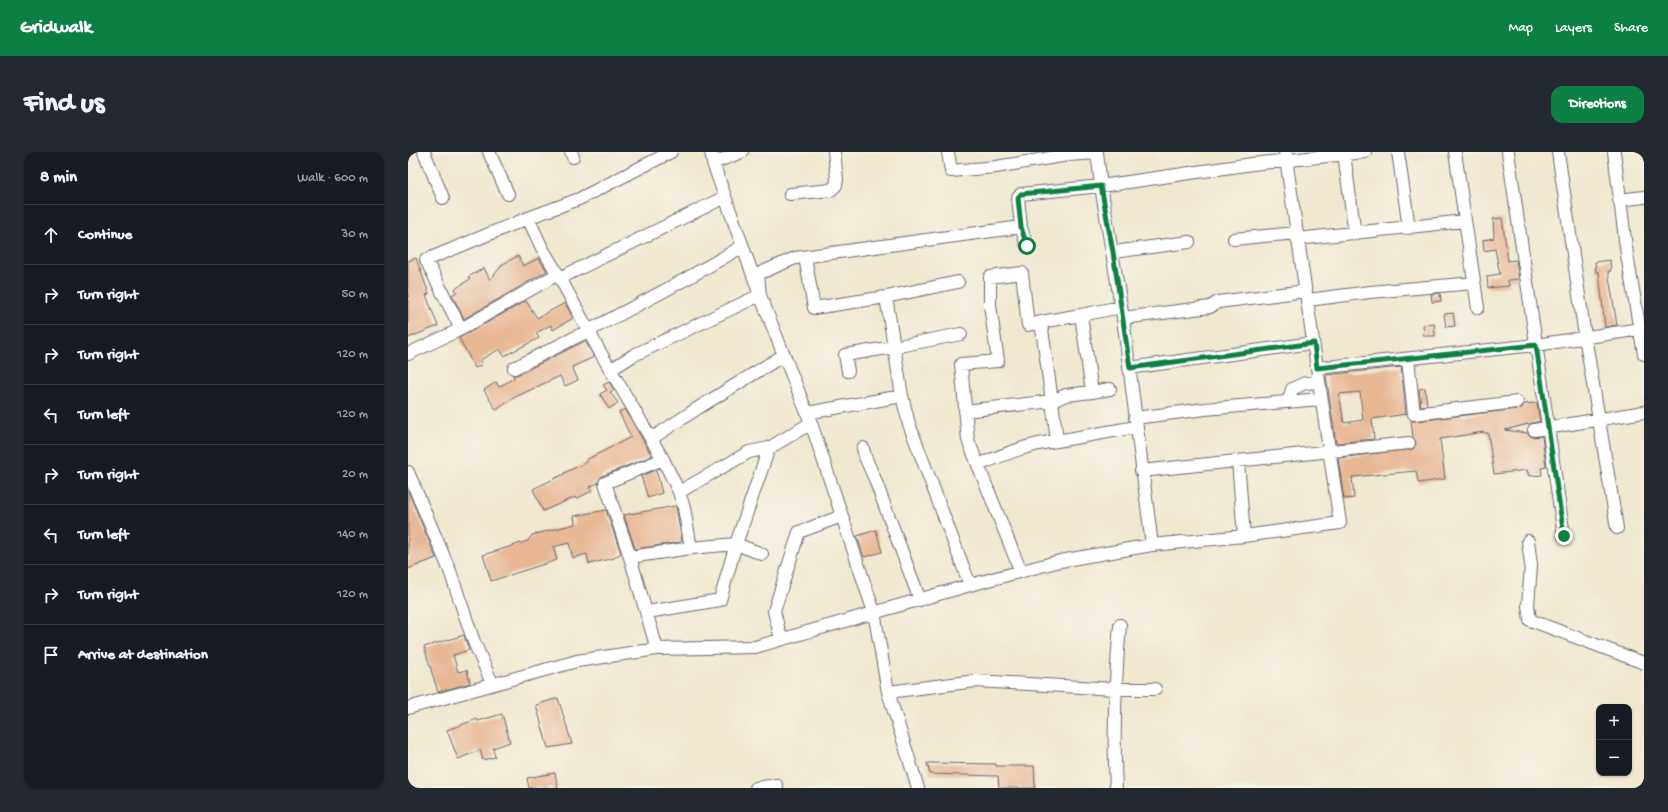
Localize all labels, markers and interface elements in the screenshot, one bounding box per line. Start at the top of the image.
text: Gridwalk [20,17,92,40]
text: Map [1509,20,1533,37]
text: Layers [1555,20,1592,37]
text: Share [1614,20,1648,37]
button: Directions [1551,86,1644,123]
text: Find us [24,88,104,121]
text: 8 min [40,168,77,188]
text: Walk · 600 m [297,171,368,186]
icon: ahead [40,224,62,246]
text: Continue [78,226,132,244]
text: 30 m [342,227,368,242]
route start [1018,237,1036,255]
icon: right [40,284,62,306]
text: Turn right [78,286,138,304]
text: 50 m [341,287,368,302]
icon: right [40,344,62,366]
text: Turn right [78,346,138,364]
text: 120 m [337,347,368,362]
icon: left [40,404,62,426]
text: Turn left [78,406,129,424]
text: 120 m [337,407,368,422]
icon: right [40,464,62,486]
text: Turn right [78,466,138,484]
text: 20 m [342,467,368,482]
icon: left [40,524,62,546]
text: Turn left [78,526,129,544]
text: 140 m [337,527,368,542]
route end [1555,527,1573,545]
icon: right [40,584,62,606]
text: Turn right [78,586,138,604]
text: 120 m [337,587,368,602]
icon: arrive [40,644,62,666]
text: Arrive at destination [78,646,208,664]
map controls [1596,704,1632,776]
button: + [1596,704,1632,740]
button: − [1596,740,1632,776]

